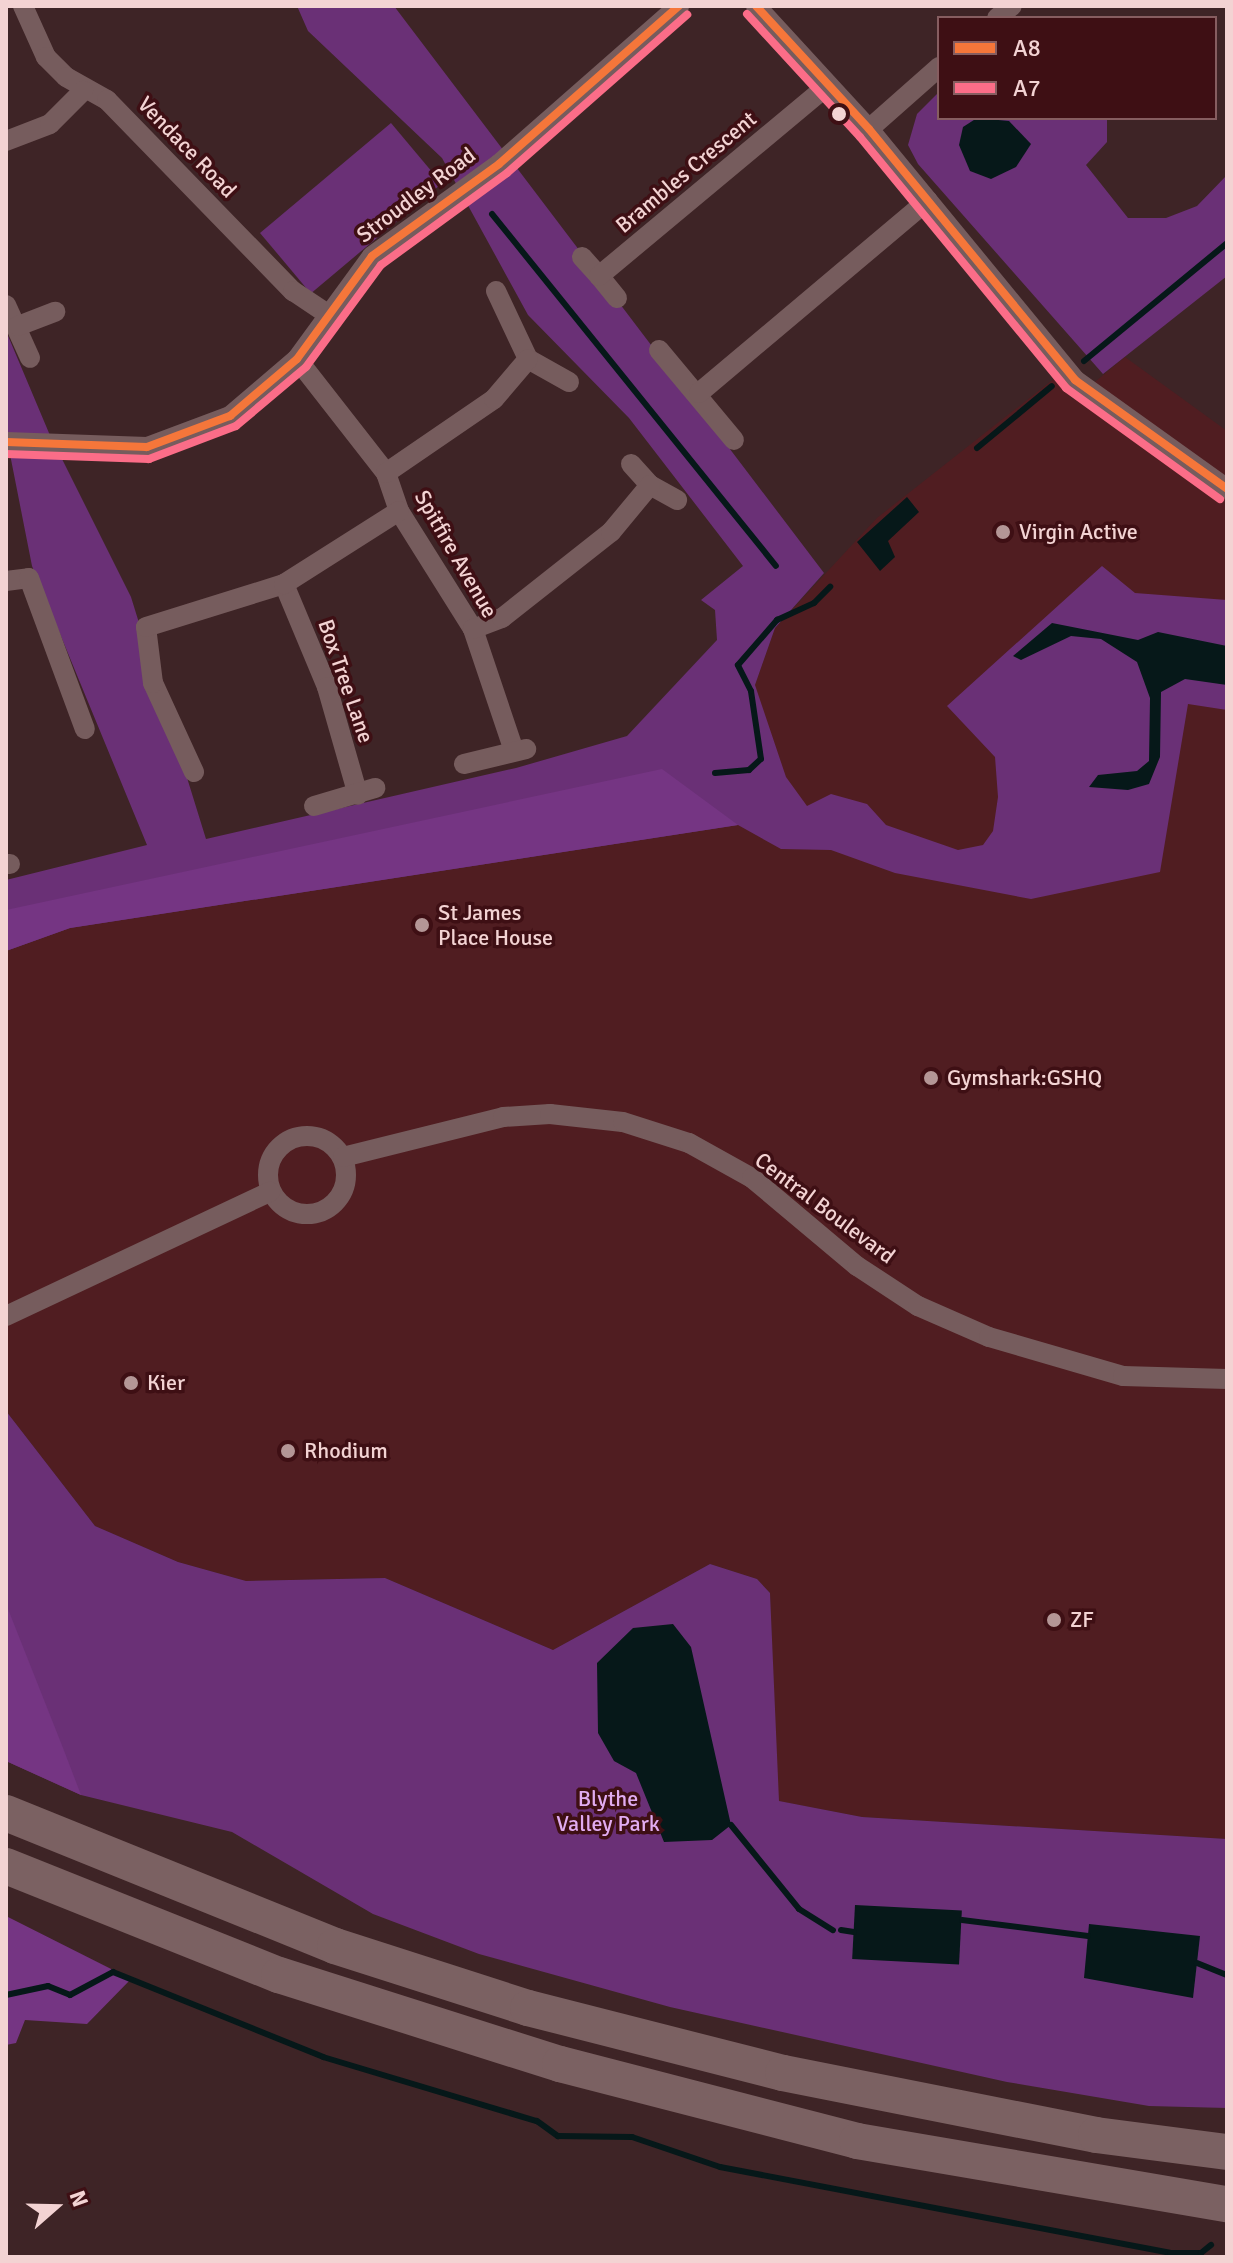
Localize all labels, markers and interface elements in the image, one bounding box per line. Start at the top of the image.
legend [937,16,1217,120]
text: A8 [1013,33,1041,63]
text: A7 [1013,73,1041,103]
street label: Vendace Road [132,91,242,203]
street label: Brambles Crescent [610,105,762,239]
unlabelled marker [831,106,847,122]
street label: Stroudley Road [351,142,481,248]
street label: Spitfire Avenue [409,485,503,623]
place label: Virgin Active [1019,519,1138,545]
marker: Virgin Active [994,523,1012,541]
street label: Box Tree Lane [313,616,379,746]
place label: St James Place House [438,899,553,950]
marker: St James Place House [413,916,431,934]
place label: Gymshark:GSHQ [947,1065,1102,1091]
marker: Gymshark:GSHQ [922,1069,940,1087]
street label: Central Boulevard [750,1147,900,1269]
place label: Kier [147,1370,185,1396]
marker: Kier [122,1374,140,1392]
place label: Rhodium [304,1438,388,1464]
marker: Rhodium [279,1442,297,1460]
place label: ZF [1070,1607,1094,1633]
marker: ZF [1045,1611,1063,1629]
park label: Blythe Valley Park [556,1785,660,1836]
north arrow [16,2167,96,2247]
text: N [64,2187,94,2210]

